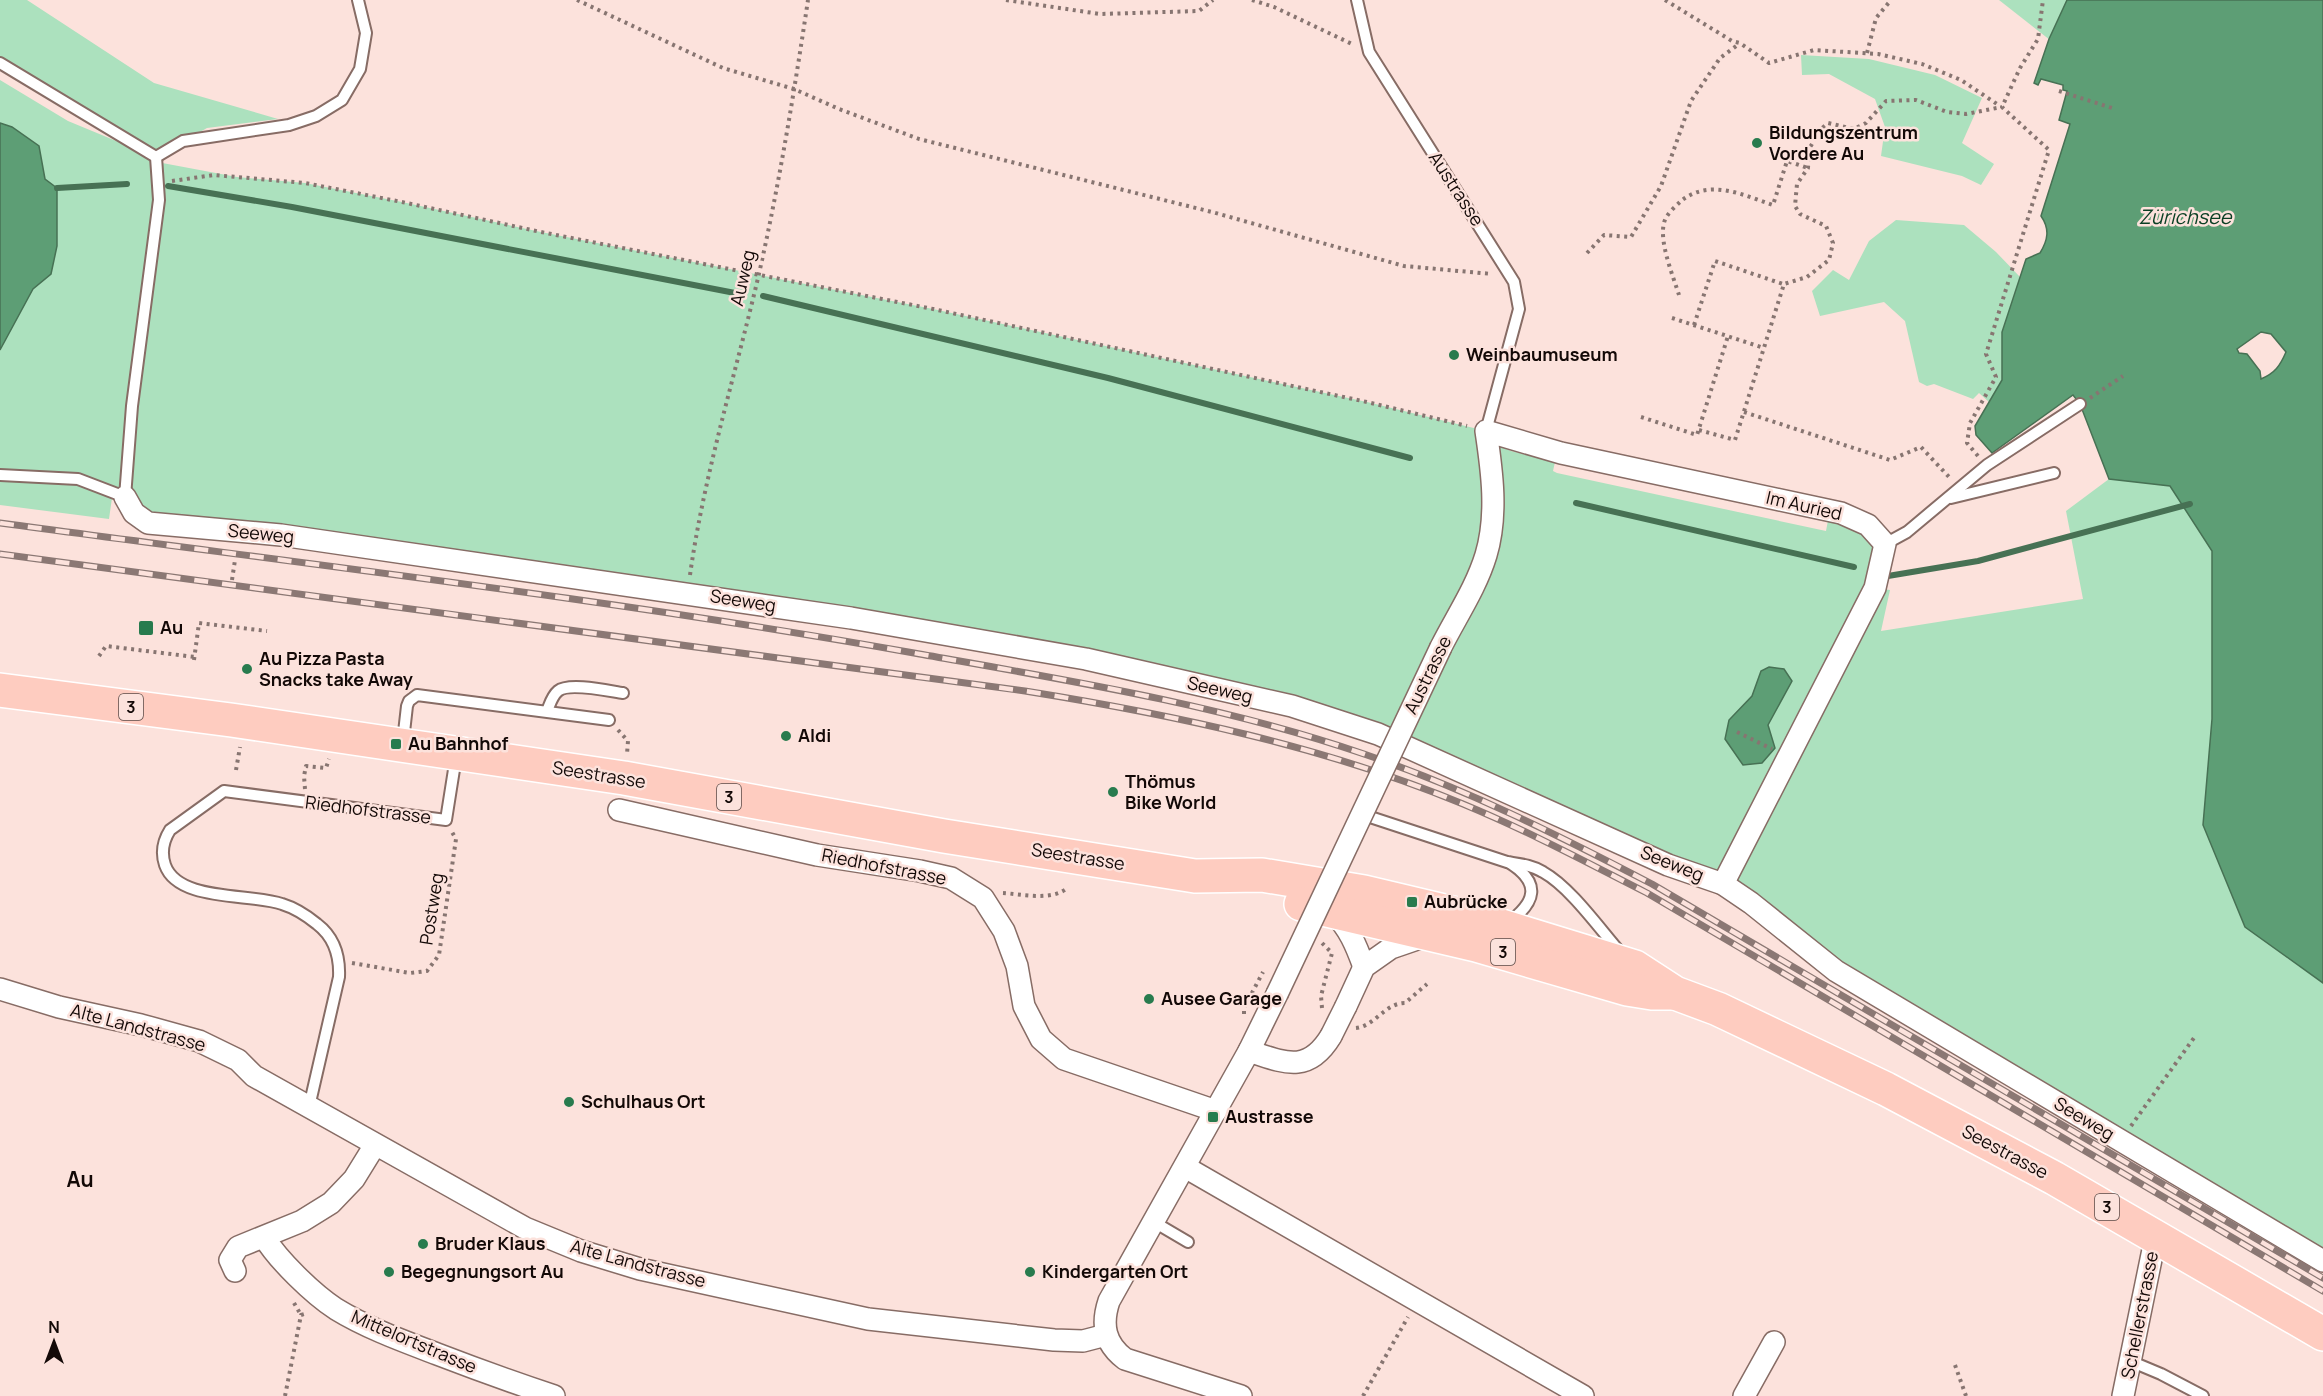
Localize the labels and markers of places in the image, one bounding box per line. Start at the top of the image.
place label: Bildungszentrum Vordere Au [1769,120,1918,165]
marker: Bildungszentrum Vordere Au [1750,136,1764,150]
place label: Weinbaumuseum [1466,342,1618,366]
marker: Weinbaumuseum [1447,348,1461,362]
place label: Au [160,615,183,639]
marker: Au [137,619,155,637]
place label: Au Pizza Pasta Snacks take Away [259,646,413,691]
marker: Au Pizza Pasta Snacks take Away [240,662,254,676]
place label: Aldi [798,723,831,747]
marker: Aldi [779,729,793,743]
place label: Au Bahnhof [408,731,509,755]
marker: Au Bahnhof [389,737,403,751]
place label: Thömus Bike World [1125,769,1216,814]
marker: Thömus Bike World [1106,785,1120,799]
place label: Aubrücke [1424,889,1508,913]
marker: Aubrücke [1405,895,1419,909]
place label: Ausee Garage [1161,986,1282,1010]
marker: Ausee Garage [1142,992,1156,1006]
place label: Schulhaus Ort [581,1089,705,1113]
marker: Schulhaus Ort [562,1095,576,1109]
place label: Austrasse [1225,1104,1314,1128]
marker: Austrasse [1206,1110,1220,1124]
place label: Bruder Klaus [435,1231,546,1255]
marker: Bruder Klaus [416,1237,430,1251]
place label: Begegnungsort Au [401,1259,564,1283]
place label: Kindergarten Ort [1042,1259,1188,1283]
marker: Begegnungsort Au [382,1265,396,1279]
marker: Kindergarten Ort [1023,1265,1037,1279]

